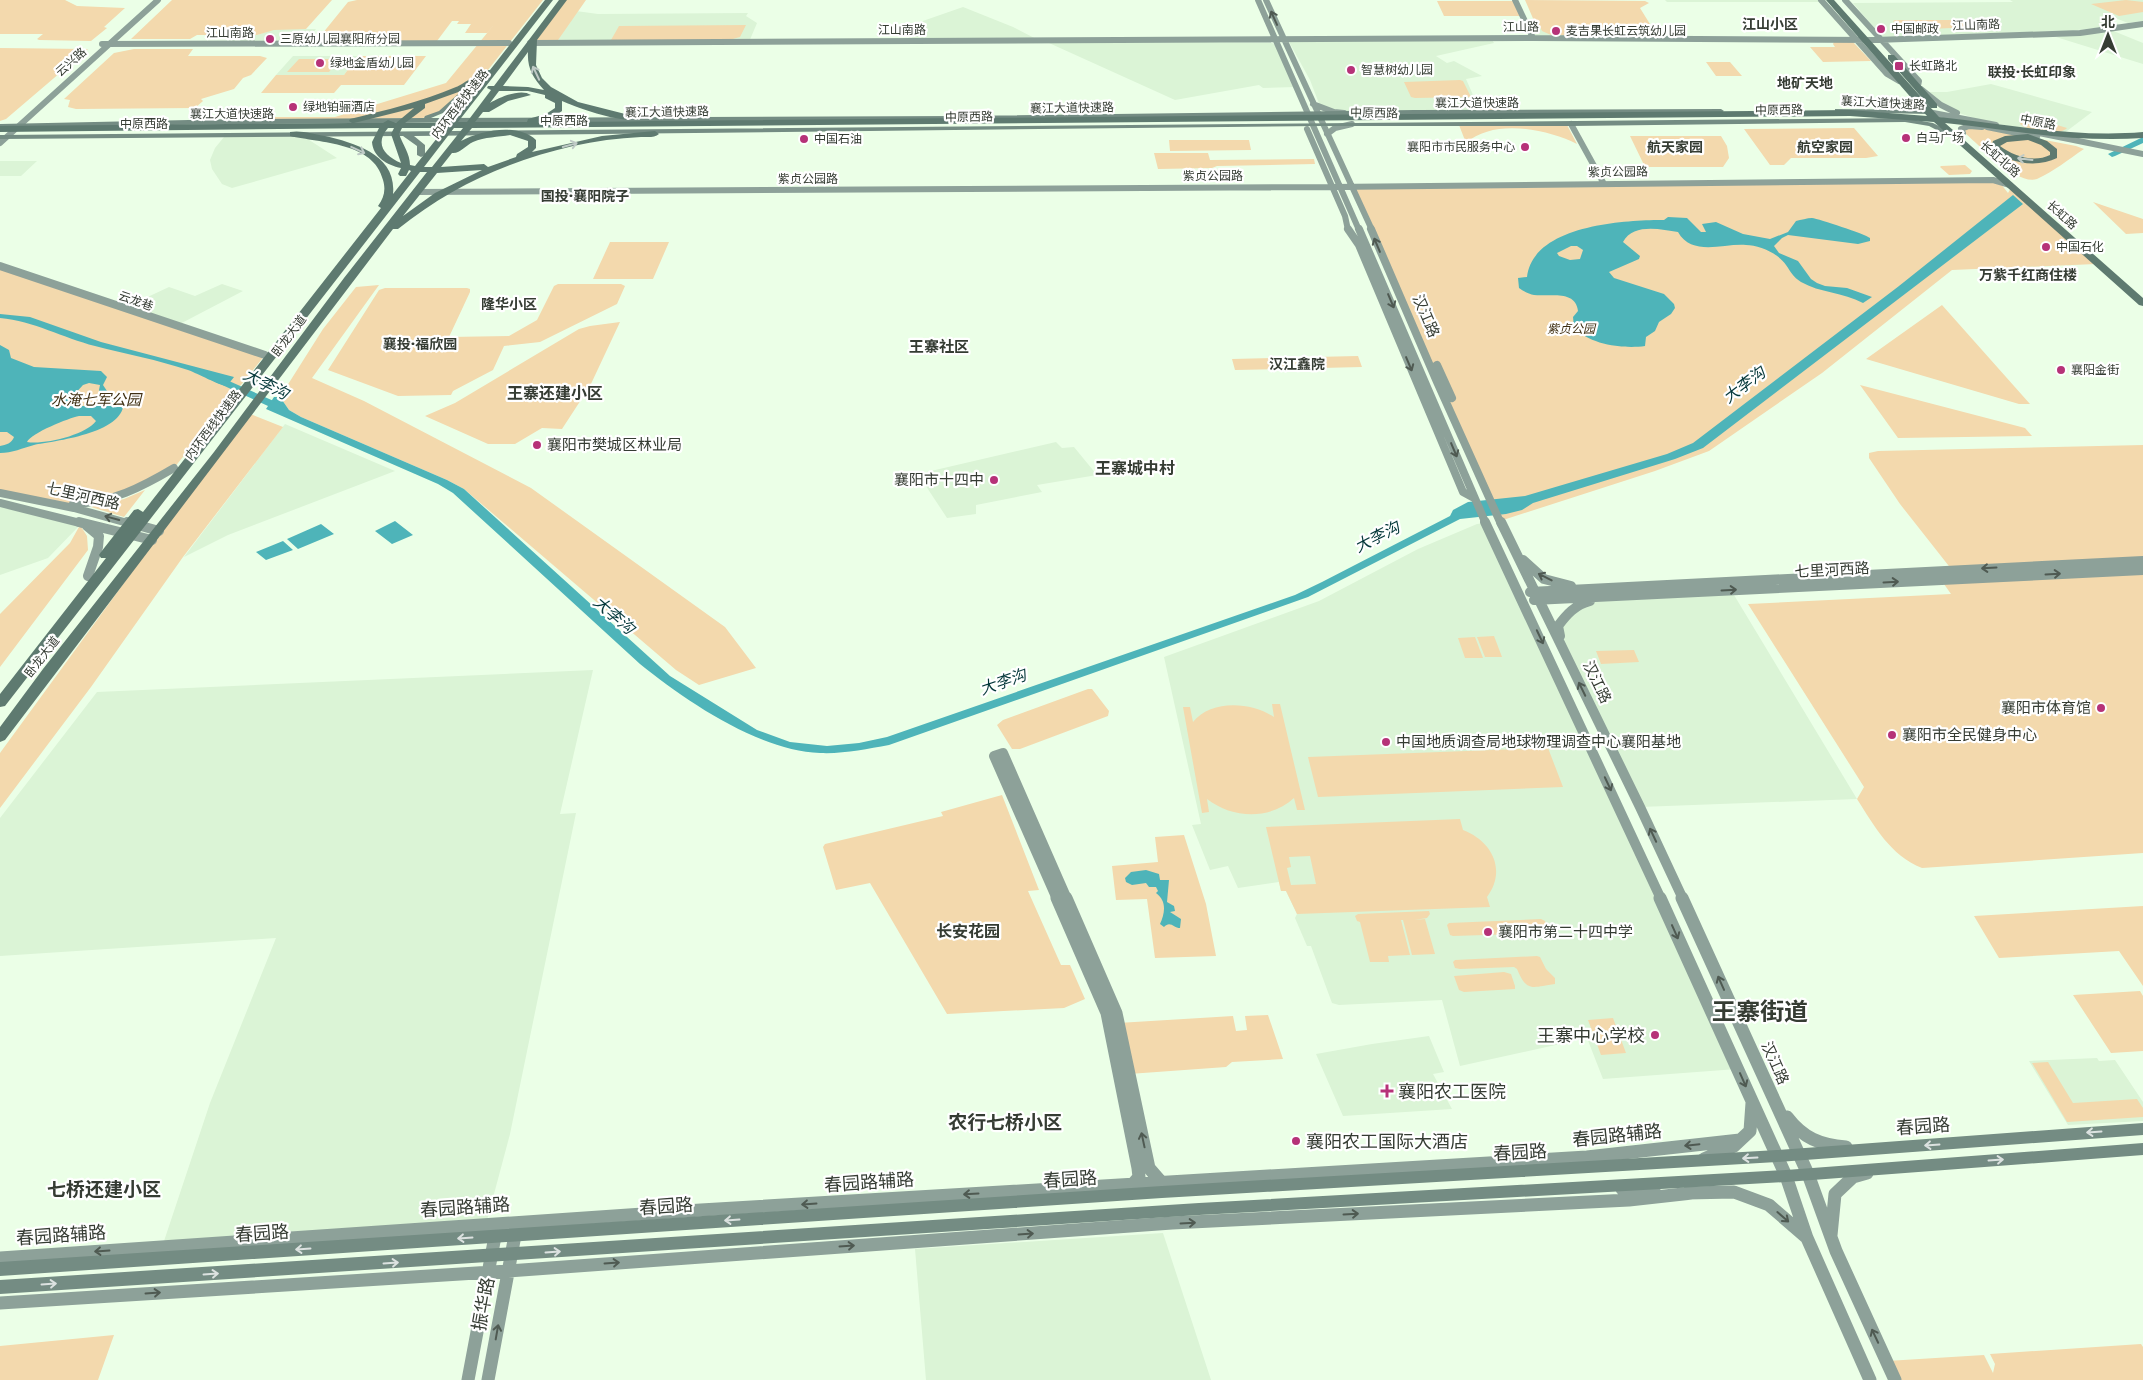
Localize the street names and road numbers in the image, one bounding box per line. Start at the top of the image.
street label: 江山南路 [1952,17,2000,33]
street label: 江山路 [1503,20,1539,34]
street label: 江山南路 [878,23,926,37]
street label: 江山南路 [206,26,254,40]
street label: 云兴路 [53,45,89,79]
street label: 内环西线快速路 [429,67,491,141]
street label: 襄江大道快速路 [1841,94,1925,112]
street label: 襄江大道快速路 [1435,96,1519,110]
street label: 襄江大道快速路 [1030,100,1114,116]
street label: 中原西路 [1755,103,1803,117]
street label: 襄江大道快速路 [625,104,709,120]
street label: 中原西路 [1350,106,1398,120]
street label: 襄江大道快速路 [190,107,274,121]
street label: 中原西路 [945,110,993,124]
street label: 中原路 [2019,112,2057,132]
street label: 中原西路 [540,114,588,128]
street label: 中原西路 [120,117,168,131]
street label: 长虹北路 [1977,138,2023,180]
street label: 紫贞公园路 [1588,164,1648,180]
street label: 紫贞公园路 [1183,169,1243,183]
street label: 紫贞公园路 [778,172,838,186]
street label: 长虹路 [2044,198,2080,232]
street label: 云龙巷 [117,289,155,313]
street label: 汉江路 [1409,292,1443,340]
street label: 卧龙大道 [269,313,309,359]
street label: 内环西线快速路 [182,387,244,463]
street label: 七里河西路 [44,479,122,513]
street label: 七里河西路 [1794,559,1870,581]
street label: 卧龙大道 [22,634,62,680]
street label: 汉江路 [1579,658,1615,706]
street label: 汉江路 [1758,1039,1792,1087]
street label: 春园路 [1895,1114,1951,1138]
street label: 春园路辅路 [1571,1120,1663,1150]
street label: 春园路 [1492,1140,1548,1164]
street label: 春园路 [1042,1167,1098,1191]
street label: 春园路辅路 [823,1168,915,1196]
street label: 春园路辅路 [419,1193,511,1221]
street label: 春园路 [638,1194,694,1218]
street label: 春园路辅路 [15,1221,107,1249]
street label: 春园路 [234,1221,290,1245]
street label: 振华路 [468,1276,498,1332]

